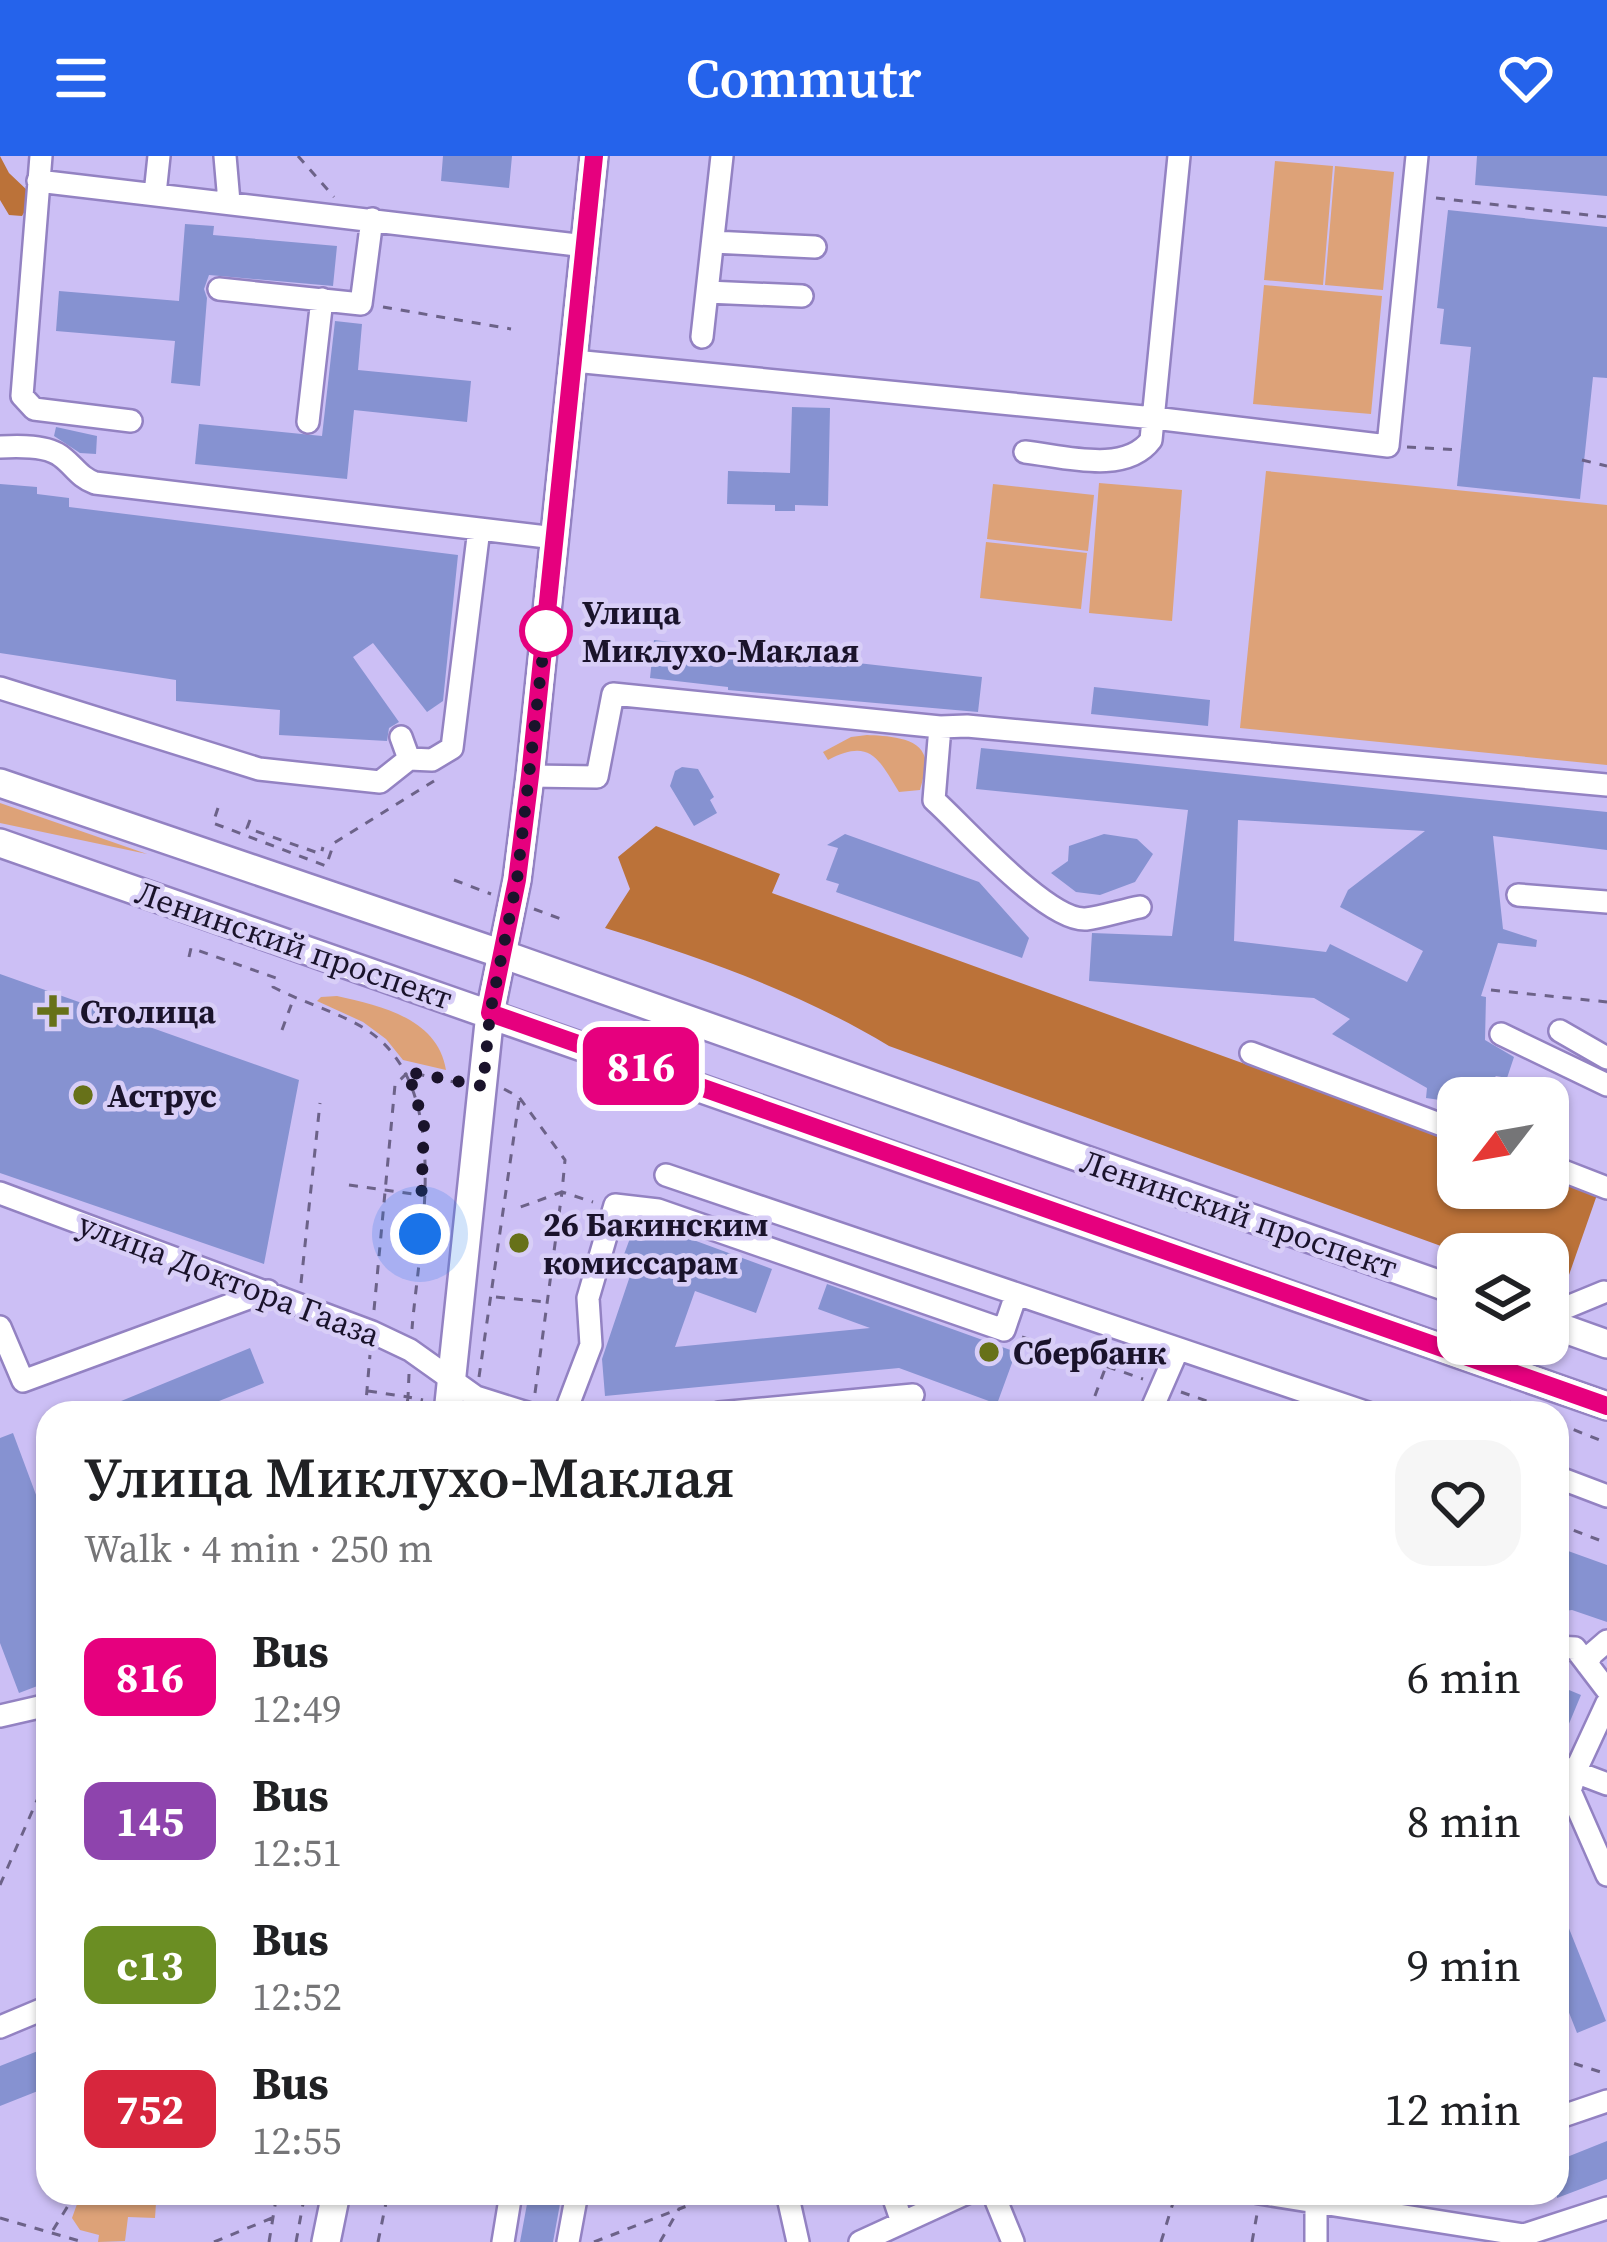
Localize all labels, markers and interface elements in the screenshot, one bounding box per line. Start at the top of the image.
text: Commutr [686,41,921,115]
icon: menu [48,45,114,111]
icon: heart [1493,45,1559,111]
place label: Улица Миклухо-Маклая [582,590,859,673]
marker: Улица Миклухо-Маклая [521,606,571,656]
street label: Ленинский проспект [129,870,459,1020]
place label: Столица [80,989,216,1034]
marker: Столица [37,995,69,1027]
line badge: 816 [572,1027,710,1105]
text: 816 [607,1037,675,1095]
place label: Аструс [107,1073,217,1118]
north arrow [1437,1077,1569,1209]
map controls [1437,1077,1569,1365]
marker: Аструс [70,1082,96,1108]
street label: Ленинский проспект [1074,1139,1404,1289]
street label: улица Доктора Гааза [72,1201,386,1357]
place label: 26 Бакинским комиссарам [543,1202,768,1285]
your location [390,1204,450,1264]
marker: 26 Бакинским комиссарам [506,1230,532,1256]
button: layers [1437,1233,1569,1365]
place label: Сбербанк [1013,1330,1167,1375]
marker: Сбербанк [976,1339,1002,1365]
text: Улица Миклухо-Маклая [84,1438,735,1516]
button: heart [1395,1440,1521,1566]
text: Walk · 4 min · 250 m [84,1522,433,1575]
text: Bus [252,1620,329,1682]
text: 6 min [1407,1646,1521,1708]
text: 816 [116,1648,184,1706]
text: 12:49 [252,1682,342,1735]
text: Bus [252,1764,329,1826]
text: 8 min [1407,1790,1521,1852]
text: 145 [116,1792,184,1850]
text: 12:51 [252,1826,342,1879]
text: Bus [252,1908,329,1970]
text: 9 min [1407,1934,1521,1996]
text: с13 [116,1936,184,1994]
text: 12:52 [252,1970,342,2023]
text: Bus [252,2052,329,2114]
text: 12 min [1384,2078,1521,2140]
text: 752 [116,2080,184,2138]
text: 12:55 [252,2114,342,2167]

